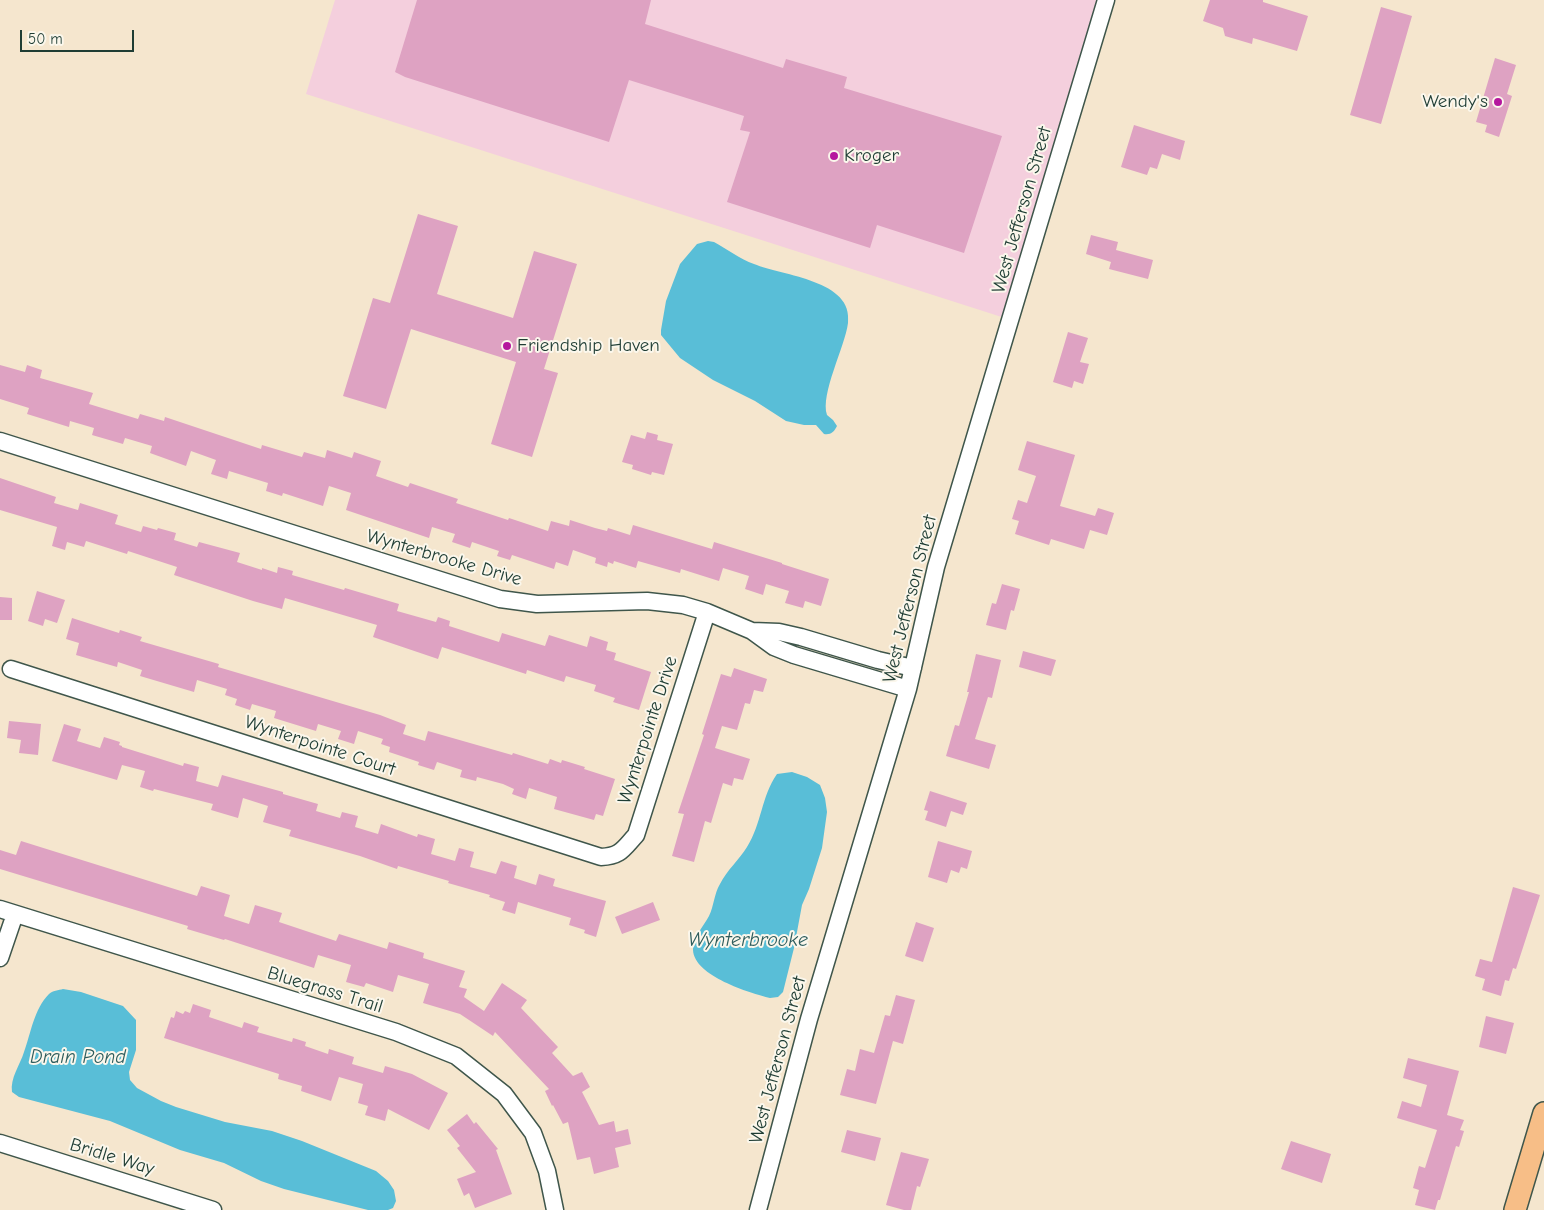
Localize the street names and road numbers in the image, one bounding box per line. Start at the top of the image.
street label: West Jefferson Street [987,124,1057,296]
street label: West Jefferson Street [878,513,942,685]
street label: Wynterbrooke Drive [364,525,524,591]
street label: Wynterpointe Drive [613,653,683,807]
street label: Wynterpointe Court [242,711,398,781]
street label: Bluegrass Trail [264,962,386,1018]
street label: West Jefferson Street [745,974,811,1146]
street label: Bridle Way [67,1133,157,1181]

